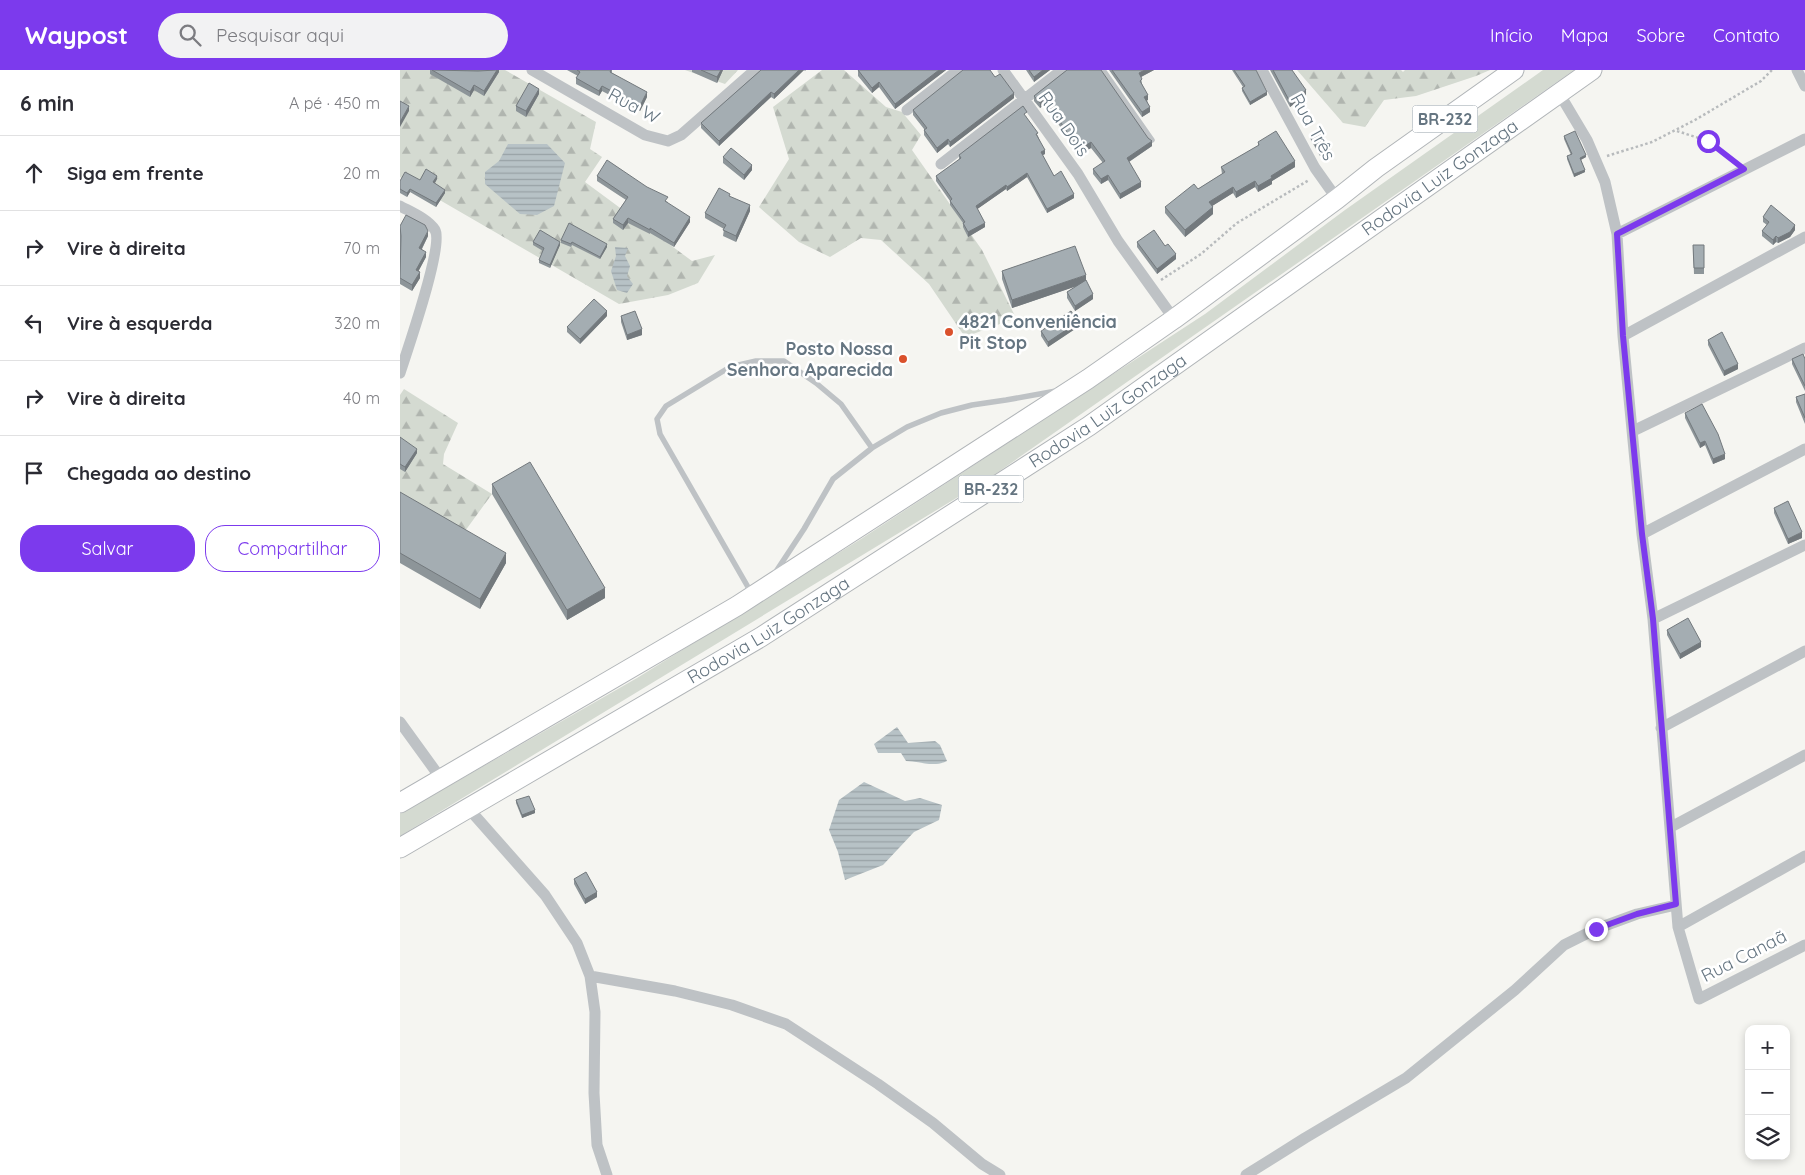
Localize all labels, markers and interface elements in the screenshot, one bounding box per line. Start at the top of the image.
search box [158,13,508,58]
text: Waypost [25,20,128,50]
icon: search [176,21,204,49]
text: Pesquisar aqui [216,23,344,47]
text: Início [1490,24,1533,47]
text: Mapa [1561,24,1608,47]
text: Sobre [1636,24,1685,47]
text: Contato [1713,24,1780,47]
street label: Rua W [604,82,664,129]
street label: Rua Dois [1034,87,1095,161]
street label: Rua Três [1286,89,1341,164]
text: 6 min [20,90,74,116]
text: A pé · 450 m [289,93,380,113]
road number: BR-232 [1412,106,1478,132]
street label: Rodovia Luiz Gonzaga [1357,114,1522,241]
route start [1697,130,1720,153]
icon: ahead [20,159,48,187]
text: Siga em frente [67,161,204,185]
text: 20 m [343,163,380,183]
icon: right [20,234,48,262]
text: Vire à direita [67,236,186,260]
text: 70 m [343,238,380,258]
icon: left [20,309,48,337]
place label: 4821 Conveniência Pit Stop [959,310,1117,354]
text: Vire à esquerda [67,311,212,335]
text: 320 m [334,313,380,333]
marker: 4821 Conveniência Pit Stop [943,326,955,338]
place label: Posto Nossa Senhora Aparecida [727,337,893,381]
street label: Rodovia Luiz Gonzaga [1024,349,1191,473]
marker: Posto Nossa Senhora Aparecida [897,353,909,365]
icon: right [20,384,48,412]
text: Vire à direita [67,386,186,410]
text: 40 m [343,388,380,408]
icon: arrive [20,459,48,487]
text: Chegada ao destino [67,461,251,485]
road number: BR-232 [958,476,1024,502]
button: Salvar [20,525,195,572]
button: Compartilhar [205,525,380,572]
street label: Rodovia Luiz Gonzaga [683,571,854,689]
route end [1585,918,1608,941]
street label: Rua Canaã [1697,924,1790,987]
map controls [1745,1025,1790,1160]
button: + [1745,1025,1790,1070]
button: − [1745,1070,1790,1115]
button: layers [1745,1115,1790,1160]

